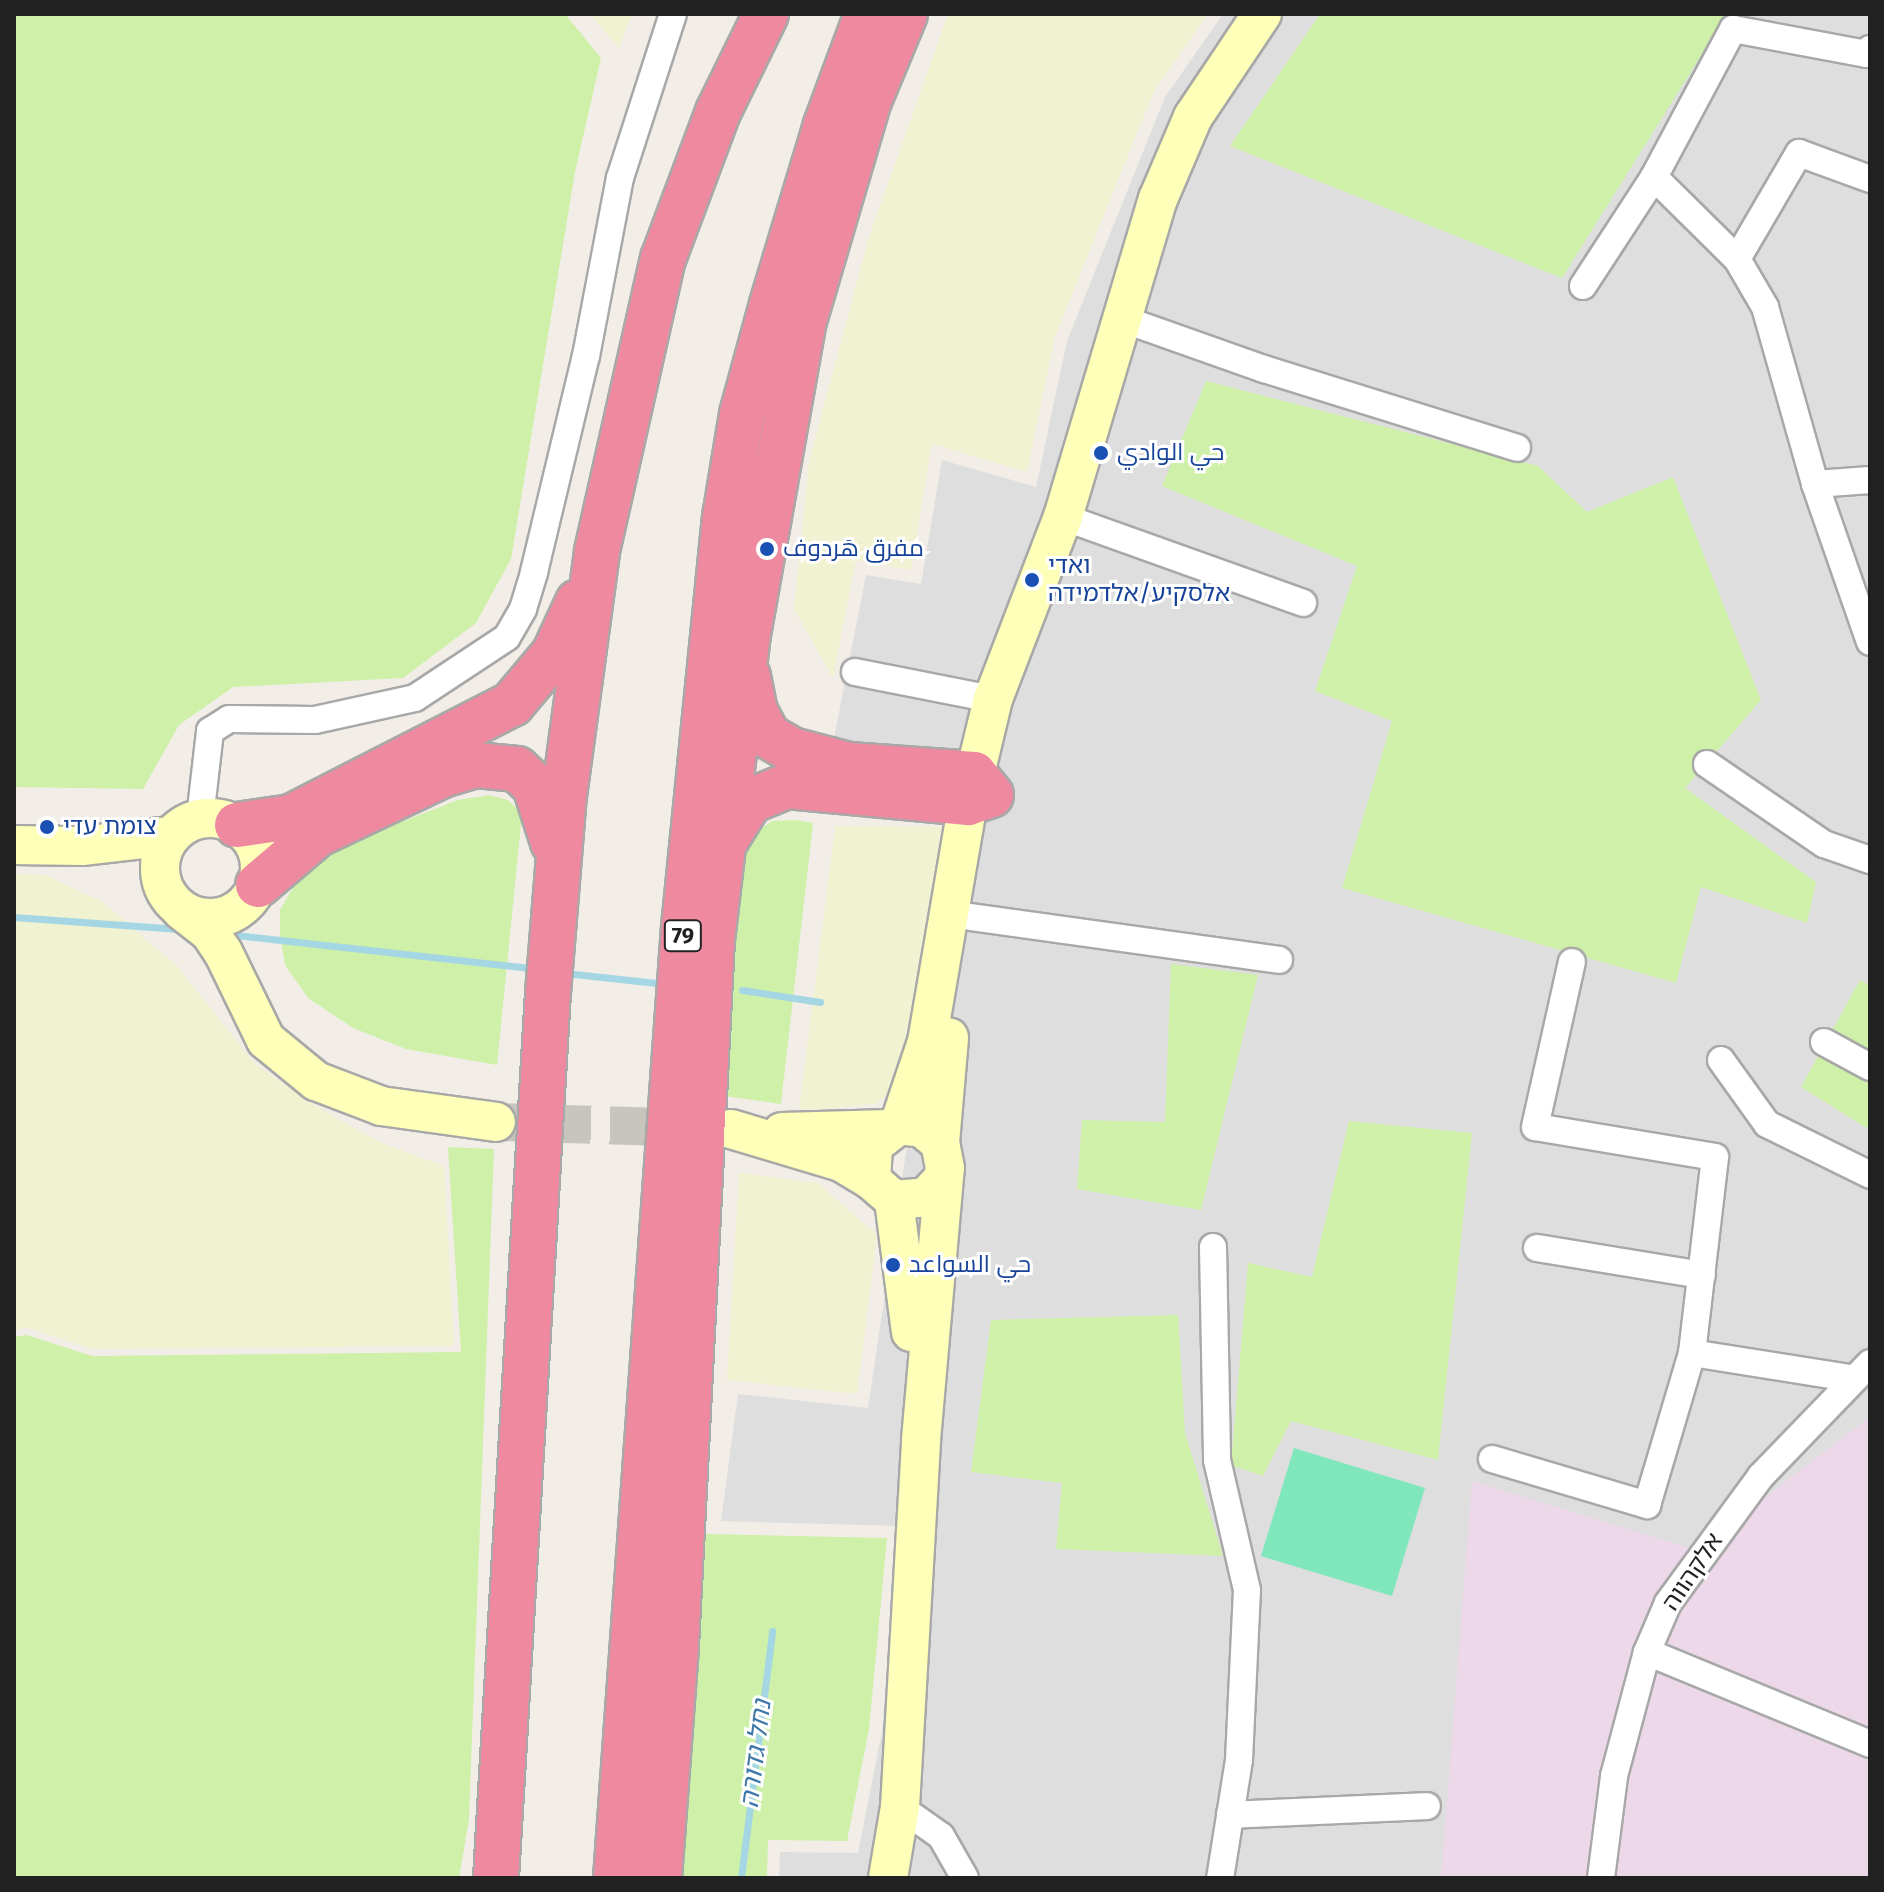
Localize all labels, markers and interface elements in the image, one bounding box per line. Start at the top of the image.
place label: حي الوادي [1117,439,1224,467]
marker: حي الوادي [1092,444,1110,462]
place label: مفرق هَردوف [783,535,924,563]
marker: مفرق هَردوف [758,540,776,558]
place label: ואדי אלסקיע/אלדמידה [1048,552,1230,608]
marker: ואדי אלסקיע/אלדמידה [1023,571,1041,589]
place label: צומת עדי [63,813,157,841]
marker: צומת עדי [38,818,56,836]
road number: 79 [663,918,703,954]
place label: حي السواعد [909,1251,1031,1279]
marker: حي السواعد [884,1256,902,1274]
street label: אלקהווה [1657,1528,1729,1616]
water label: נחל גדורה [734,1698,778,1810]

